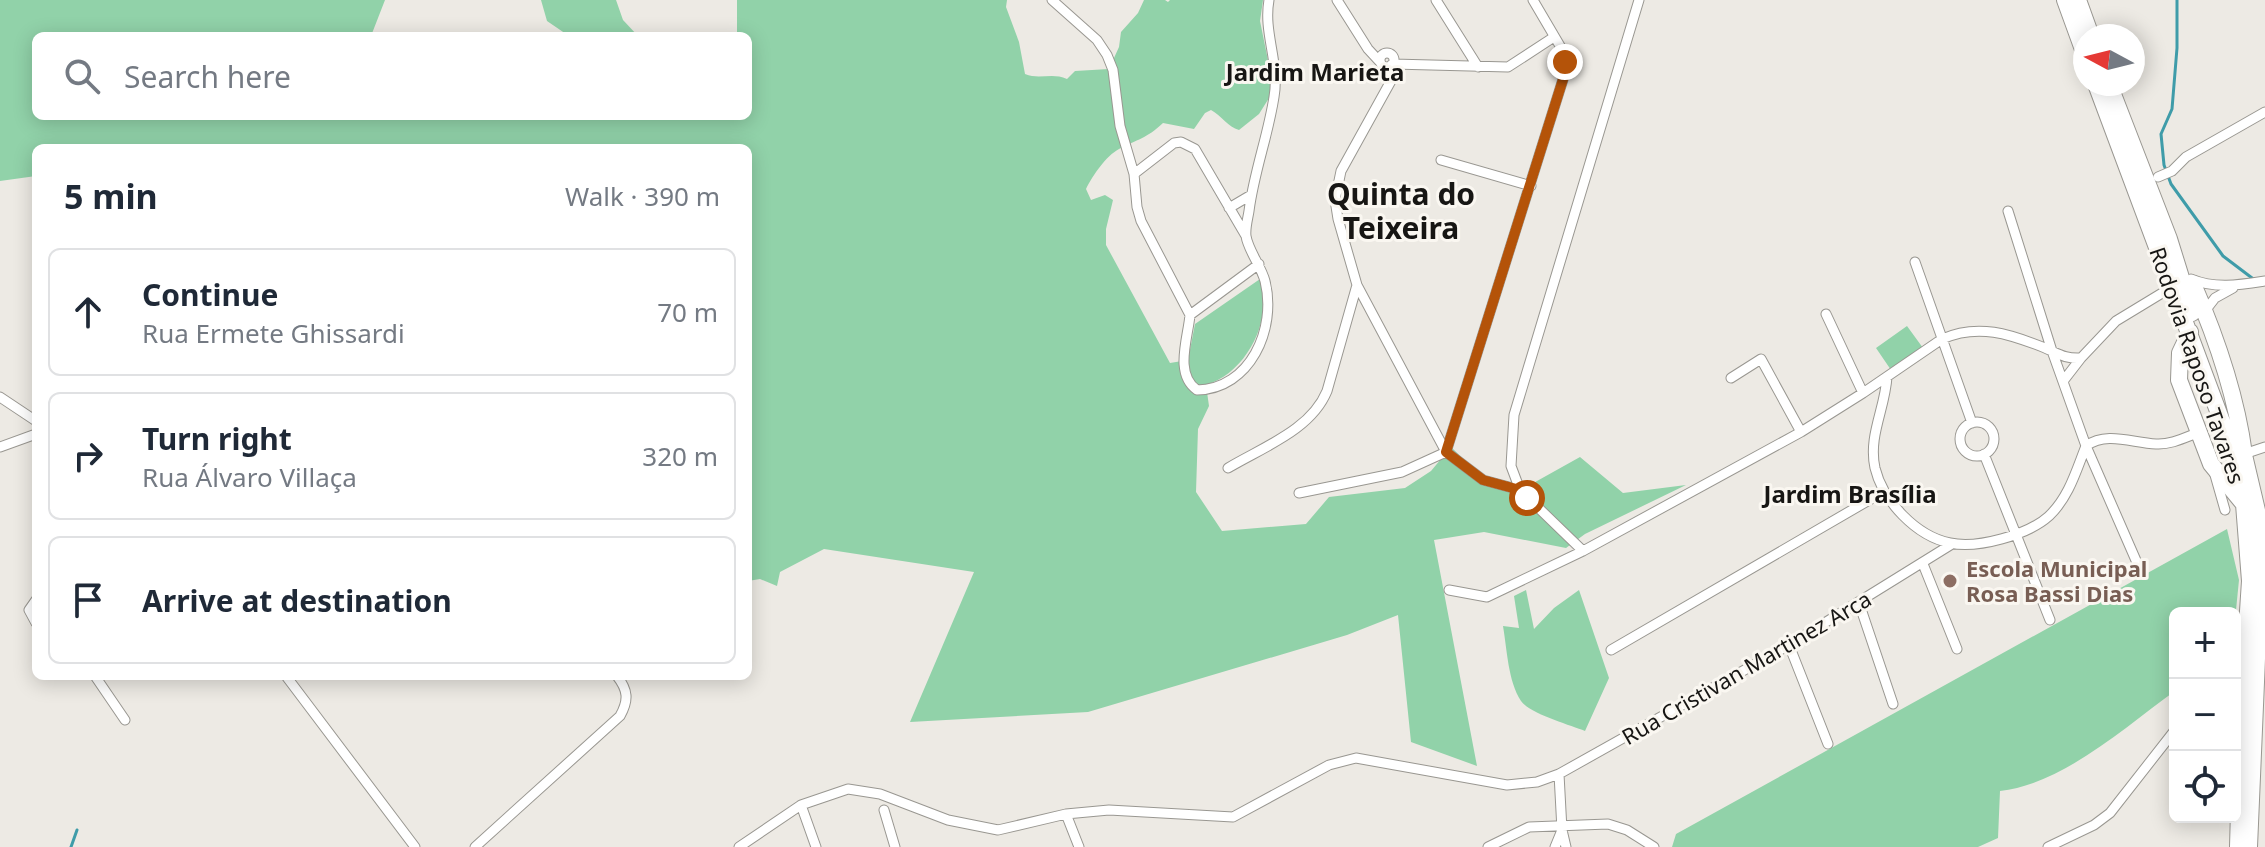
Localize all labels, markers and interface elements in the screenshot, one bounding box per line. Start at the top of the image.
north arrow [2073,24,2145,96]
search box [32,32,752,120]
route end [1547,44,1583,80]
icon: search [60,54,104,98]
district label: Jardim Marieta [1224,55,1404,88]
text: Search here [124,56,291,97]
text: 5 min [64,173,158,219]
district label: Quinta do Teixeira [1327,173,1475,248]
text: Walk · 390 m [565,178,720,214]
street label: Rodovia Raposo Tavares [2143,243,2253,487]
text: Continue [142,274,278,315]
icon: ahead [66,290,110,334]
text: 70 m [657,294,718,330]
text: Rua Ermete Ghissardi [142,315,405,351]
text: Turn right [142,418,292,459]
icon: right [66,434,110,478]
text: 320 m [642,438,718,474]
text: Rua Álvaro Villaça [142,459,357,495]
district label: Jardim Brasília [1761,477,1937,510]
route start [1509,480,1545,516]
place label: Escola Municipal Rosa Bassi Dias [1966,553,2147,608]
marker: Escola Municipal Rosa Bassi Dias [1941,572,1959,590]
icon: arrive [66,578,110,622]
text: Arrive at destination [142,580,452,621]
street label: Rua Cristivan Martinez Arca [1616,583,1876,751]
map controls [2169,607,2241,823]
button: + [2169,607,2241,679]
button: − [2169,679,2241,751]
button: locate [2169,751,2241,823]

